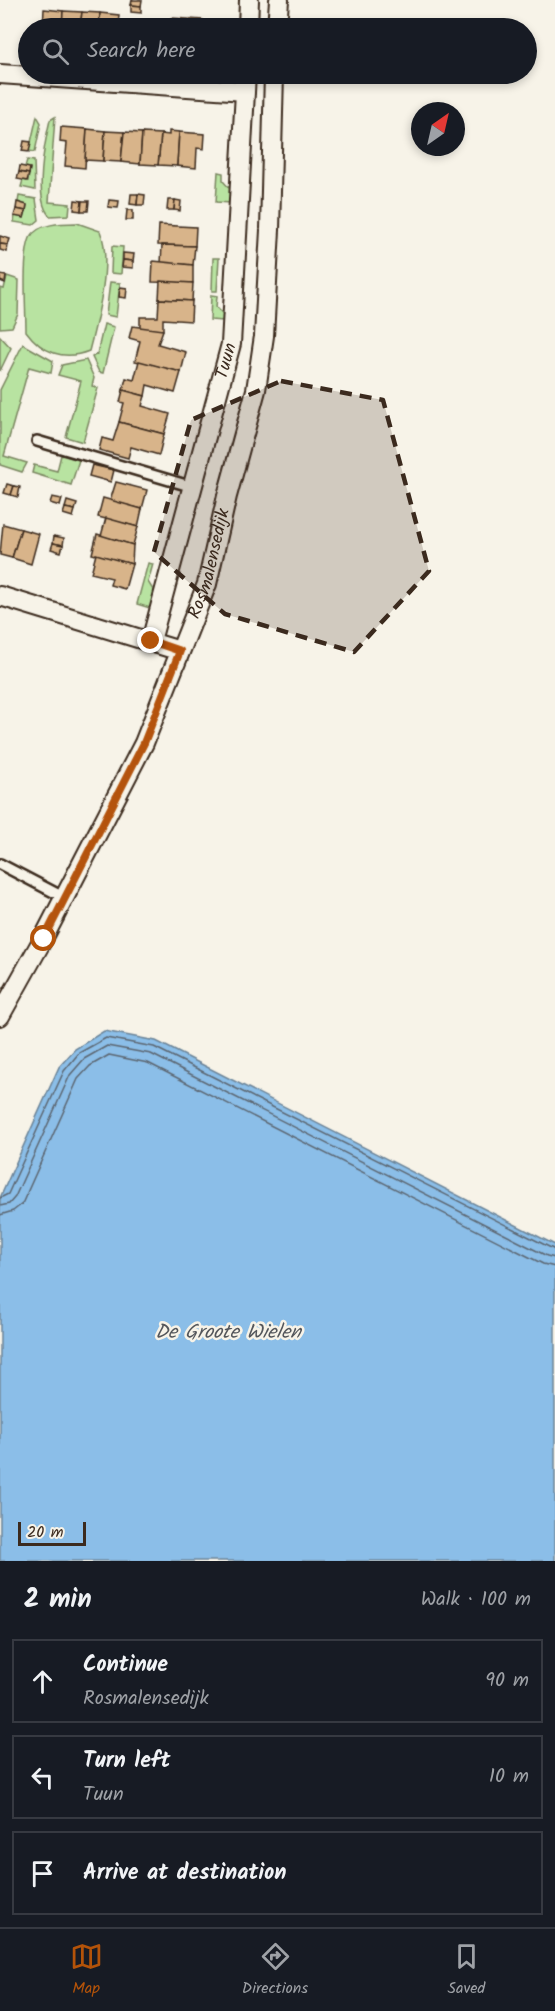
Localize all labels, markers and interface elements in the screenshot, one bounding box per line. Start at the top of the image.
search box [18,18,537,84]
text: Search here [87,34,195,69]
icon: search [39,35,72,68]
north arrow [411,102,465,156]
street label: Tuun [208,340,245,382]
street label: Rosmalensedijk [180,505,238,623]
route end [137,627,163,653]
route start [30,925,56,951]
water label: De Groote Wielen [155,1317,302,1349]
scale bar [18,1519,86,1546]
text: 20 m [27,1520,63,1545]
text: 2 min [24,1579,92,1621]
text: Walk · 100 m [421,1584,531,1616]
text: Continue [83,1648,168,1683]
icon: ahead [26,1665,59,1698]
text: 90 m [485,1665,529,1697]
text: Rosmalensedijk [83,1683,209,1715]
text: Turn left [83,1744,170,1779]
icon: left [26,1761,59,1794]
text: 10 m [489,1761,529,1793]
text: Tuun [83,1779,124,1811]
text: Arrive at destination [83,1856,286,1891]
icon: arrive [26,1857,59,1890]
tab: Map [70,1940,103,2001]
tab: Directions [242,1940,308,2001]
tab: Saved [447,1940,485,2001]

